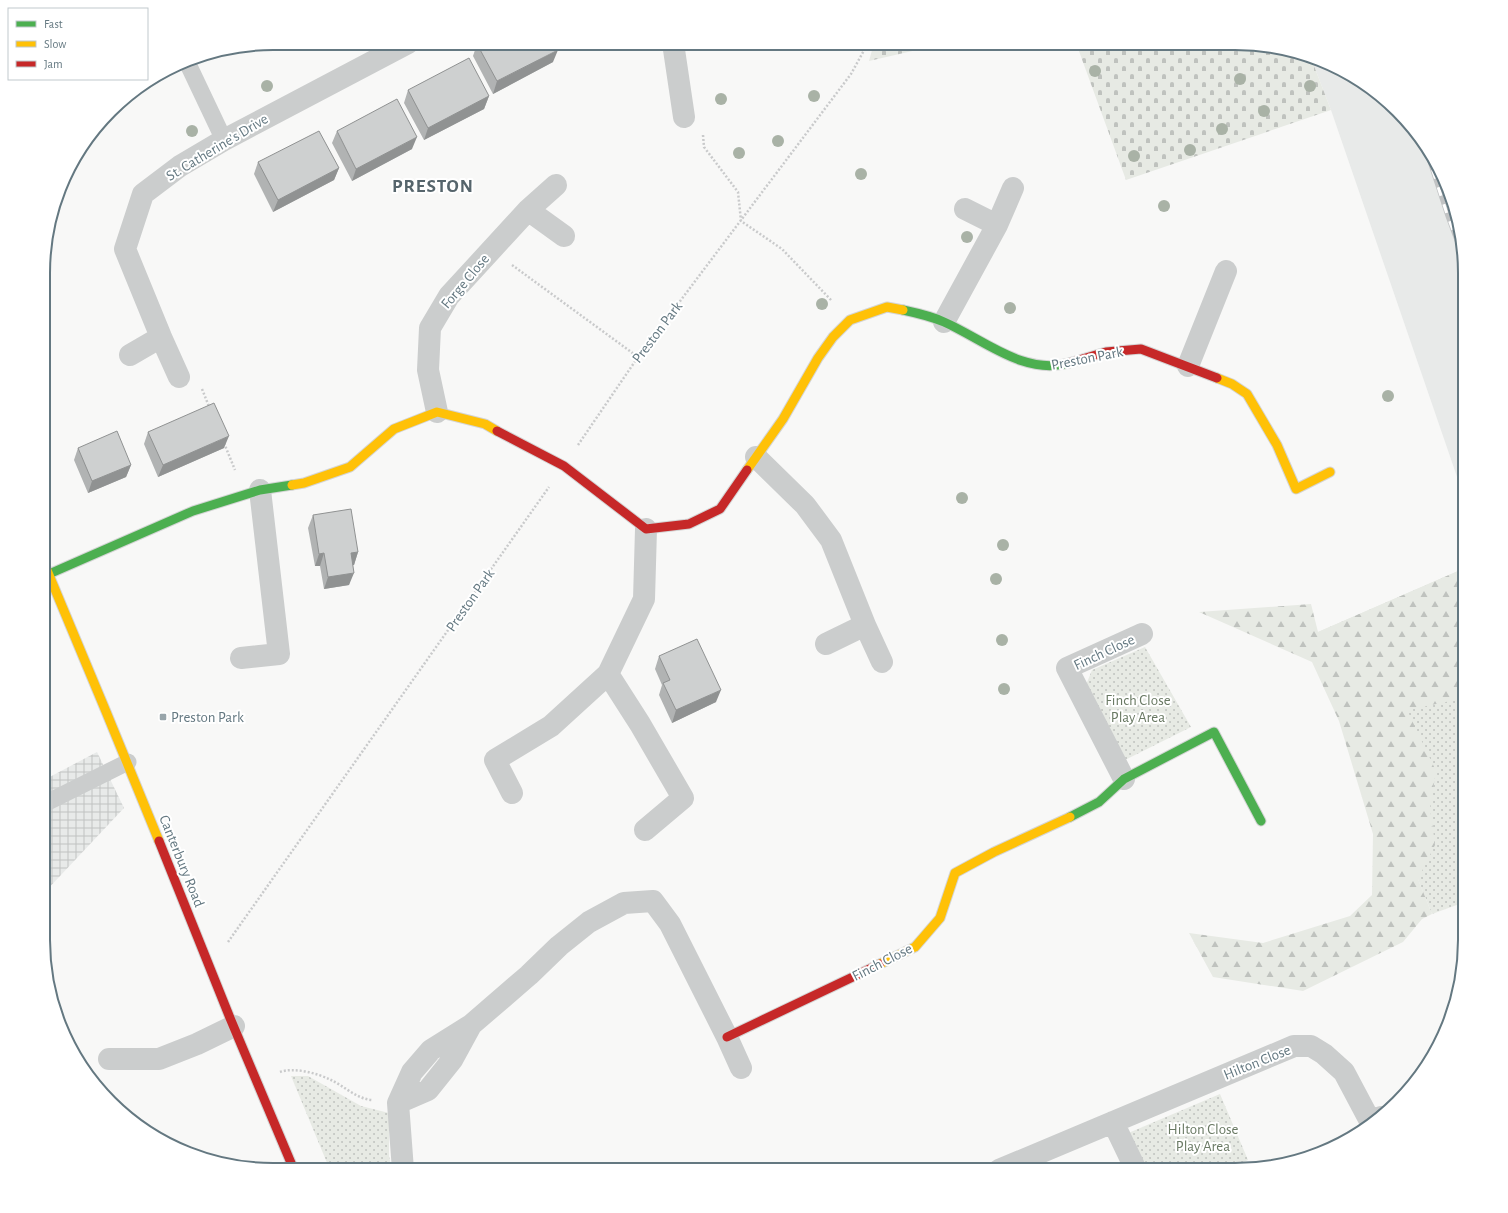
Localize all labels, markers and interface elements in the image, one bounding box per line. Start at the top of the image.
legend [8,8,148,80]
text: Fast [44,18,63,30]
text: Slow [44,38,66,50]
text: Jam [44,58,63,70]
street label: St. Catherine's Drive [164,111,271,184]
district label: PRESTON [392,177,474,196]
street label: Forge Close [438,251,492,311]
street label: Preston Park [630,299,685,366]
street label: Preston Park [1050,344,1124,373]
street label: Preston Park [443,566,498,634]
street label: Finch Close [1071,632,1137,673]
park label: Finch Close Play Area [1105,693,1171,725]
place label: Preston Park [171,710,244,725]
marker: Preston Park [158,712,168,722]
street label: Canterbury Road [156,813,207,909]
street label: Finch Close [850,941,915,984]
street label: Hilton Close [1221,1042,1293,1083]
park label: Hilton Close Play Area [1168,1122,1239,1154]

